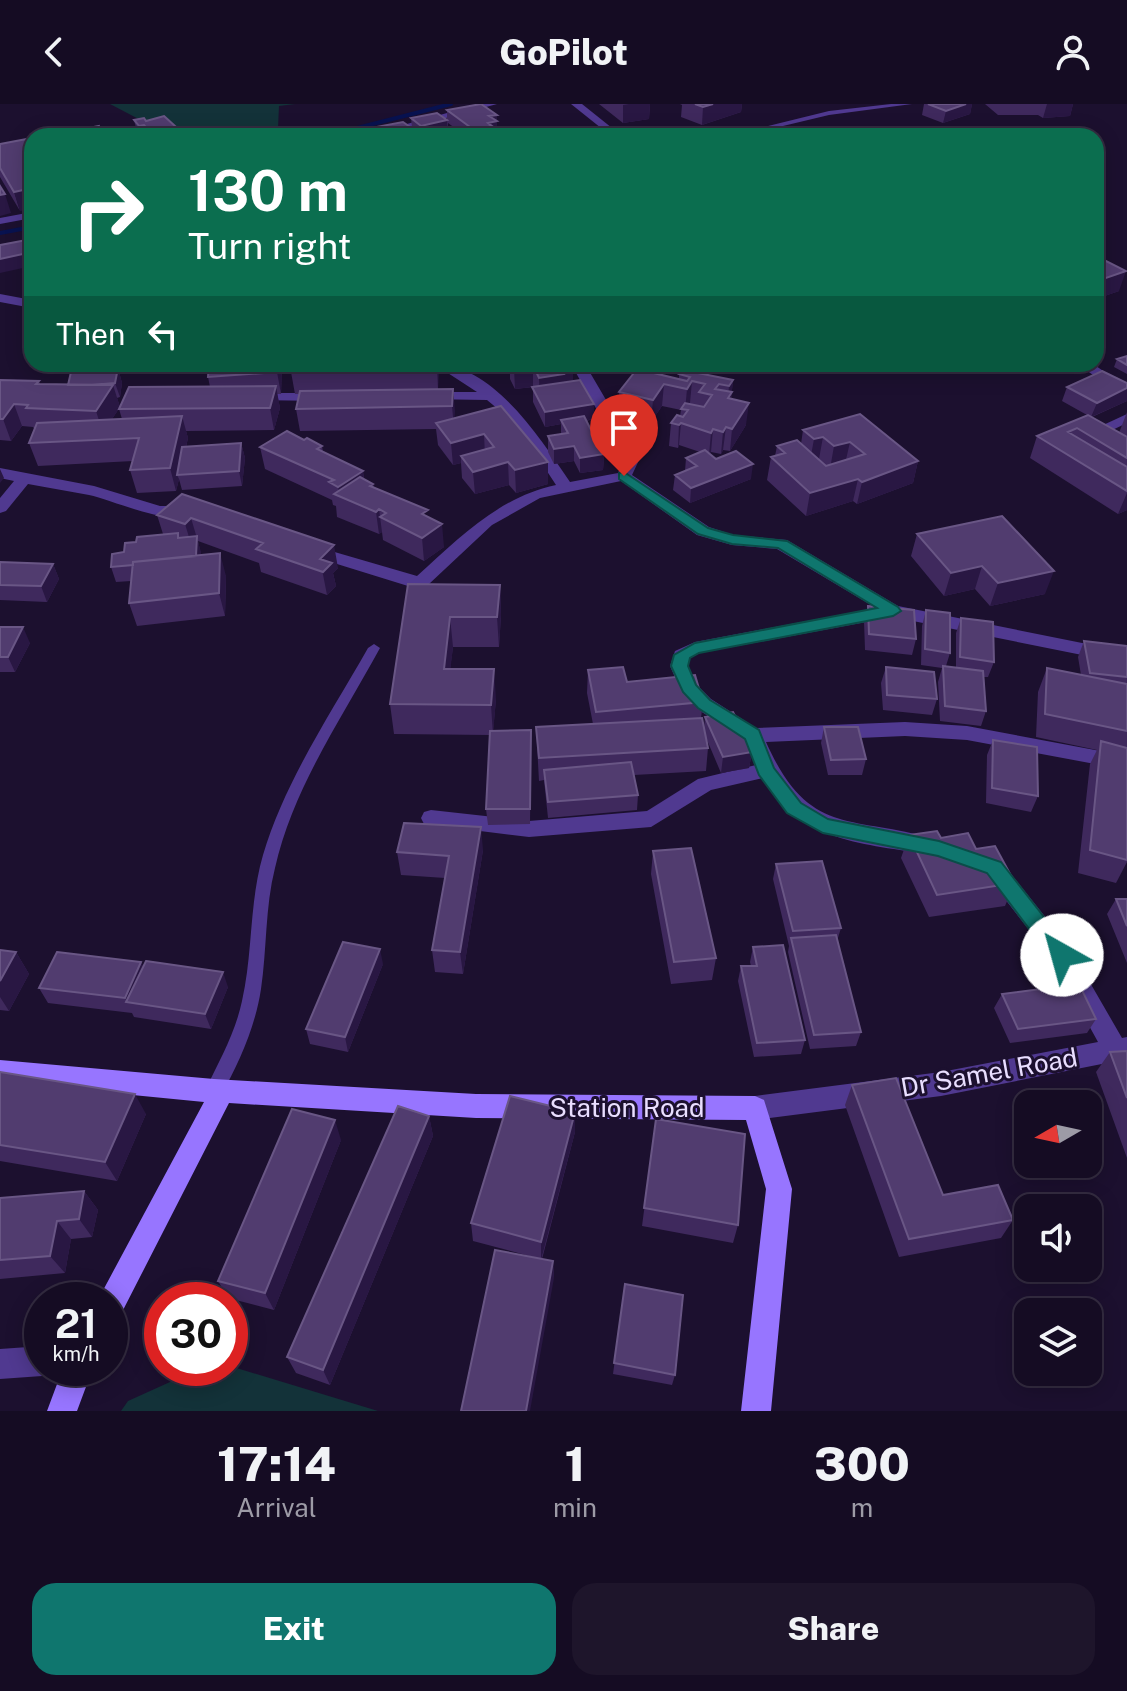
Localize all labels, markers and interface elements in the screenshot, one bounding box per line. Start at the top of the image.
icon: back [32,30,76,74]
icon: person [1051,30,1095,74]
text: GoPilot [499,31,628,73]
text: 130 m [188,158,348,224]
icon: right [56,160,160,264]
text: Turn right [188,225,351,267]
icon: left [141,312,185,356]
text: Then [56,316,125,352]
pin [590,394,658,476]
icon: arrive [602,406,646,450]
position arrow [1020,913,1104,997]
street label: Dr Samel Road [898,1041,1080,1103]
north arrow [1014,1090,1102,1178]
map controls [1014,1090,1102,1386]
street label: Station Road [550,1092,704,1123]
button: sound [1014,1194,1102,1282]
speed limit sign: 30 [144,1282,248,1386]
button: layers [1014,1298,1102,1386]
text: 21 [55,1300,97,1347]
text: km/h [52,1342,100,1366]
text: 17:14 [217,1435,336,1492]
text: 1 [564,1435,585,1492]
text: 300 [814,1435,910,1492]
text: Arrival [236,1492,317,1523]
text: min [553,1492,597,1523]
text: m [851,1492,873,1523]
button: Exit [32,1583,556,1675]
button: Share [572,1583,1095,1675]

